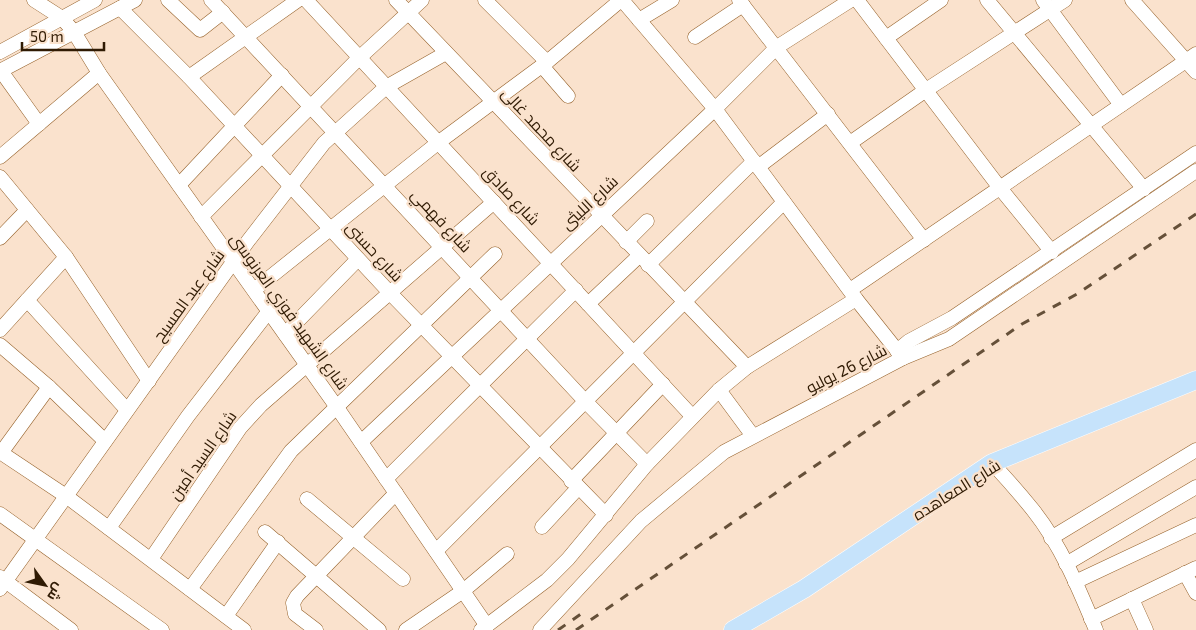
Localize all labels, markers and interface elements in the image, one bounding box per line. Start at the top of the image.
scale bar [22,20,105,52]
text: 50 m [30,27,64,45]
street label: شارع محمد غالى [496,83,586,177]
street label: شارع صادق [478,161,544,231]
street label: شارع الليثى [557,171,623,235]
street label: شارع فهمي [404,184,476,259]
street label: شارع حسنى [340,217,408,287]
street label: شارع الشهيد فوزي العرنوسى [223,229,353,396]
street label: شارع عبد المسيح [148,245,230,346]
street label: شارع 26 يوليو [802,340,891,399]
street label: شارع السيد أمين [164,407,242,505]
street label: شارع المعاهده [909,455,1005,526]
north arrow [20,560,70,610]
text: ش [43,580,68,605]

